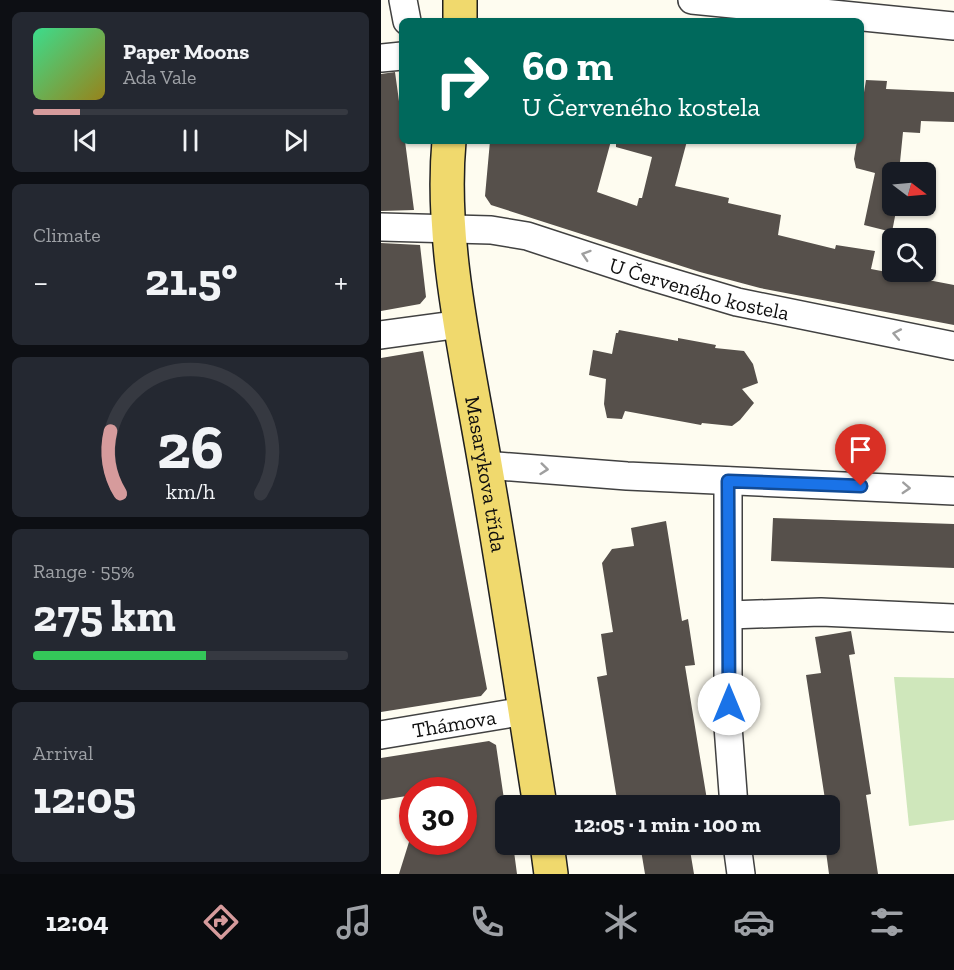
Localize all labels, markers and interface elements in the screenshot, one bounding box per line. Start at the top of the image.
text: Paper Moons [123,38,249,65]
text: 60 m [522,40,613,91]
icon: right [423,42,501,120]
text: Ada Vale [123,65,196,89]
text: U Červeného kostela [522,91,760,123]
icon: previous [69,124,102,157]
icon: pause [174,124,207,157]
icon: next [279,124,312,157]
north arrow [882,162,936,216]
map controls [882,162,936,282]
text: Climate [33,223,101,247]
button: search [882,228,936,282]
one-way arrow [581,250,592,263]
street label: U Červeného kostela [606,251,792,325]
text: 21.5° [145,253,237,307]
text: − [33,262,48,301]
text: + [334,262,348,301]
one-way arrow [892,328,902,341]
street label: Masarykova třída [461,394,512,554]
text: 26 [157,409,224,484]
pin [835,424,886,486]
icon: arrive [844,433,877,466]
one-way arrow [539,462,548,475]
text: km/h [166,479,215,504]
one-way arrow [902,482,911,495]
text: Range · 55% [33,559,135,583]
text: 275 km [33,589,176,643]
position arrow [697,672,761,736]
street label: Thámova [410,704,498,742]
text: Arrival [33,741,93,765]
text: 12:05 [33,771,136,825]
speed limit sign: 30 [399,777,477,855]
text: 12:05 · 1 min · 100 m [574,811,761,838]
icon: directions [200,901,242,943]
icon: music [333,901,375,943]
icon: phone [466,901,508,943]
icon: climate [600,901,642,943]
icon: car [733,901,775,943]
icon: filters [866,901,908,943]
text: 12:04 [46,906,109,938]

